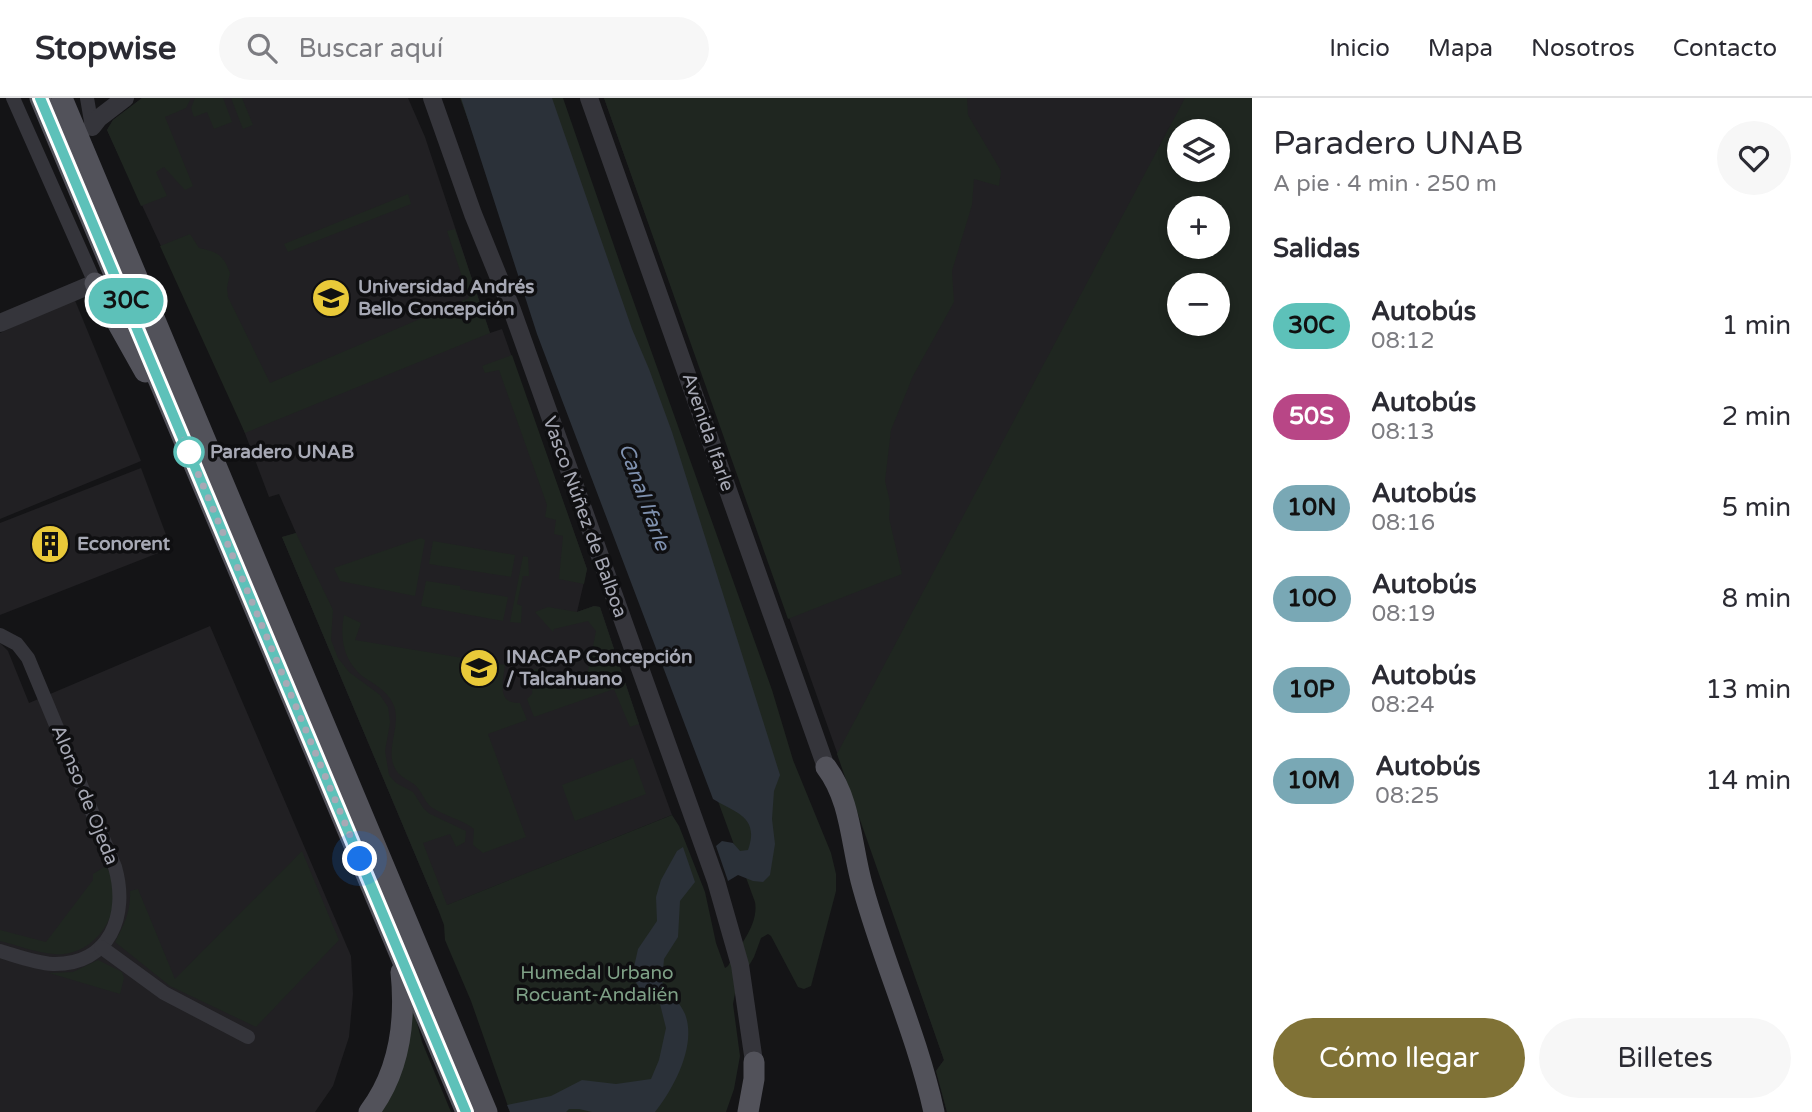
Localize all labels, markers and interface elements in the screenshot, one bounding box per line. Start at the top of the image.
search box [219,17,709,80]
text: Stopwise [35,29,177,68]
icon: search [243,29,281,67]
text: Buscar aquí [299,33,443,64]
text: Inicio [1329,34,1390,63]
text: Mapa [1428,34,1493,63]
text: Nosotros [1531,34,1635,63]
text: Contacto [1673,34,1777,63]
map controls [1167,119,1230,336]
button: layers [1167,119,1230,182]
button: heart [1717,121,1791,195]
text: Paradero UNAB [1273,124,1523,163]
text: A pie · 4 min · 250 m [1273,170,1497,198]
button: + [1167,196,1230,259]
text: Salidas [1273,233,1360,264]
button: − [1167,273,1230,336]
place label: Universidad Andrés Bello Concepción [358,276,534,321]
school or university icon: Universidad Andrés Bello Concepción [310,277,352,319]
line badge: 30C [86,278,166,324]
text: 30C [103,286,149,315]
text: Autobús [1371,296,1476,327]
text: 1 min [1722,310,1791,341]
text: 30C [1288,311,1335,340]
text: 08:12 [1371,327,1435,355]
street label: Avenida Ifarle [677,370,739,494]
text: Autobús [1371,387,1476,418]
text: 2 min [1722,401,1791,432]
text: 50S [1289,402,1334,431]
street label: Vasco Núñez de Balboa [538,413,632,621]
text: 08:13 [1371,418,1435,446]
marker: Paradero UNAB [174,437,204,467]
water label: Canal Ifarle [613,440,675,555]
place label: Paradero UNAB [210,441,354,463]
text: Autobús [1371,478,1477,509]
text: 5 min [1722,492,1791,523]
text: 10N [1287,493,1336,522]
text: 08:16 [1371,509,1435,537]
building icon: Econorent [29,523,71,565]
place label: Econorent [77,533,171,555]
text: Autobús [1372,569,1477,600]
text: 8 min [1722,583,1791,614]
text: 10O [1287,584,1337,613]
text: 08:19 [1372,600,1435,628]
place label: INACAP Concepción / Talcahuano [506,646,692,690]
school or university icon: INACAP Concepción / Talcahuano [458,647,500,689]
text: Autobús [1371,660,1476,691]
text: 13 min [1705,674,1791,705]
text: 10P [1288,675,1335,704]
text: 08:24 [1371,691,1435,719]
street label: Alonso de Ojeda [47,722,123,868]
text: Autobús [1375,751,1480,782]
text: 14 min [1705,765,1791,796]
text: 10M [1287,766,1340,795]
text: 08:25 [1375,782,1439,810]
your location [342,841,377,876]
park label: Humedal Urbano Rocuant-Andalién [515,962,679,1006]
button: Cómo llegar [1273,1018,1525,1098]
button: Billetes [1539,1018,1791,1098]

